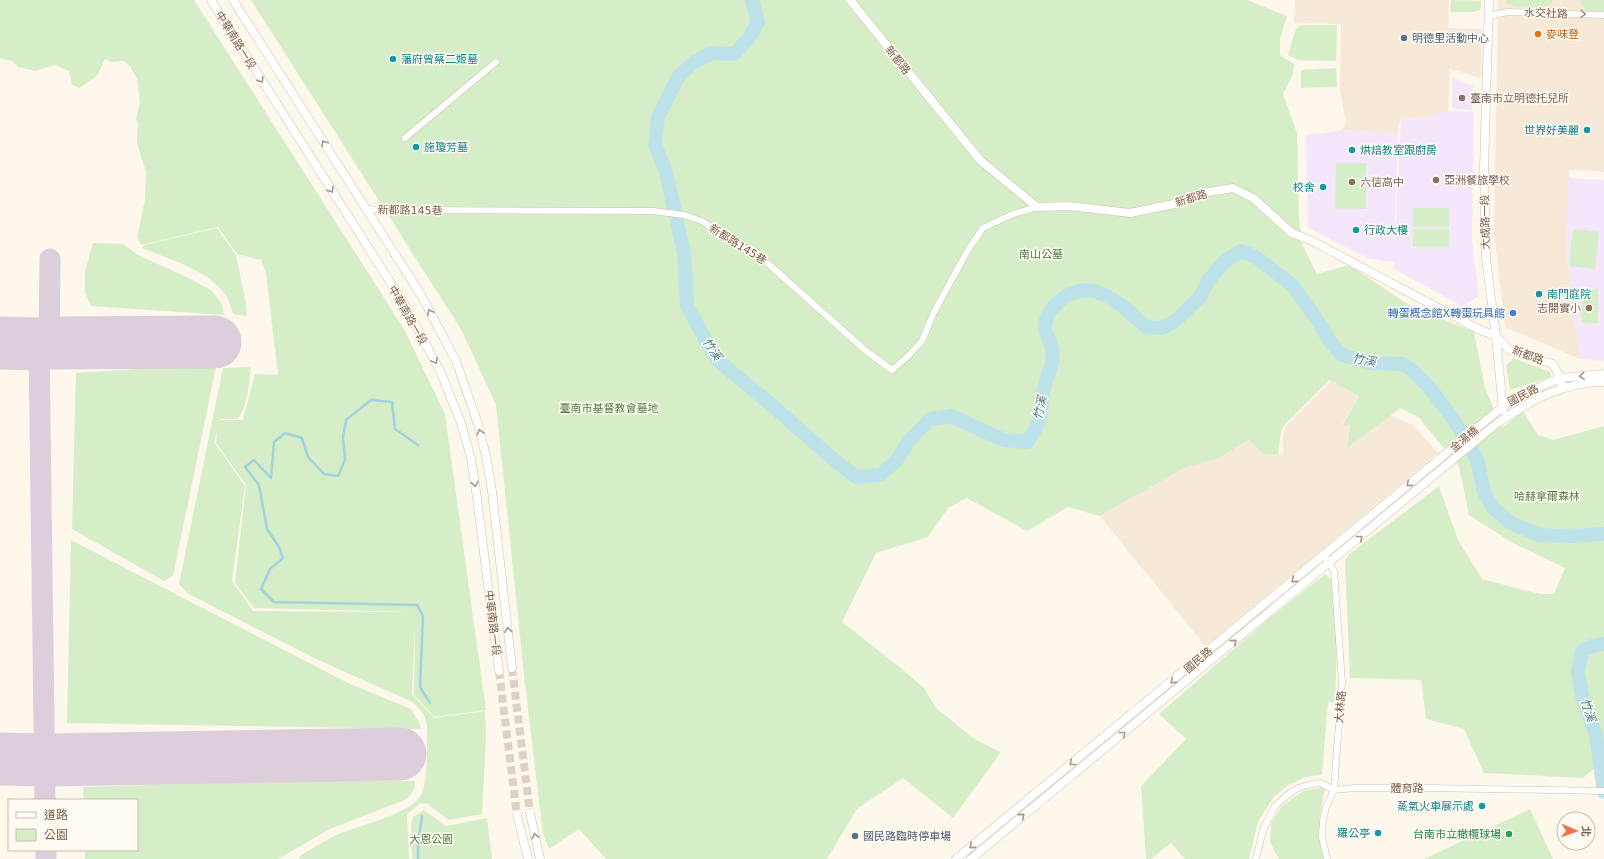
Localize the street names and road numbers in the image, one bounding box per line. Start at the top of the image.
street label: 水交社路 [1524,6,1568,21]
street label: 中華南路一段 [213,9,259,72]
street label: 新都路 [882,43,913,77]
street label: 新都路 [1173,187,1209,210]
street label: 大成路一段 [1479,194,1492,250]
street label: 新都路145巷 [377,203,443,218]
street label: 新都路145巷 [707,222,769,267]
street label: 中華南路一段 [385,283,430,347]
street label: 新都路 [1510,344,1546,367]
street label: 國民路 [1506,382,1541,409]
street label: 金湯橋 [1448,424,1481,455]
street label: 中華南路一段 [482,590,503,657]
street label: 國民路 [1182,645,1215,676]
street label: 大林路 [1333,690,1348,724]
street label: 體育路 [1391,782,1424,795]

